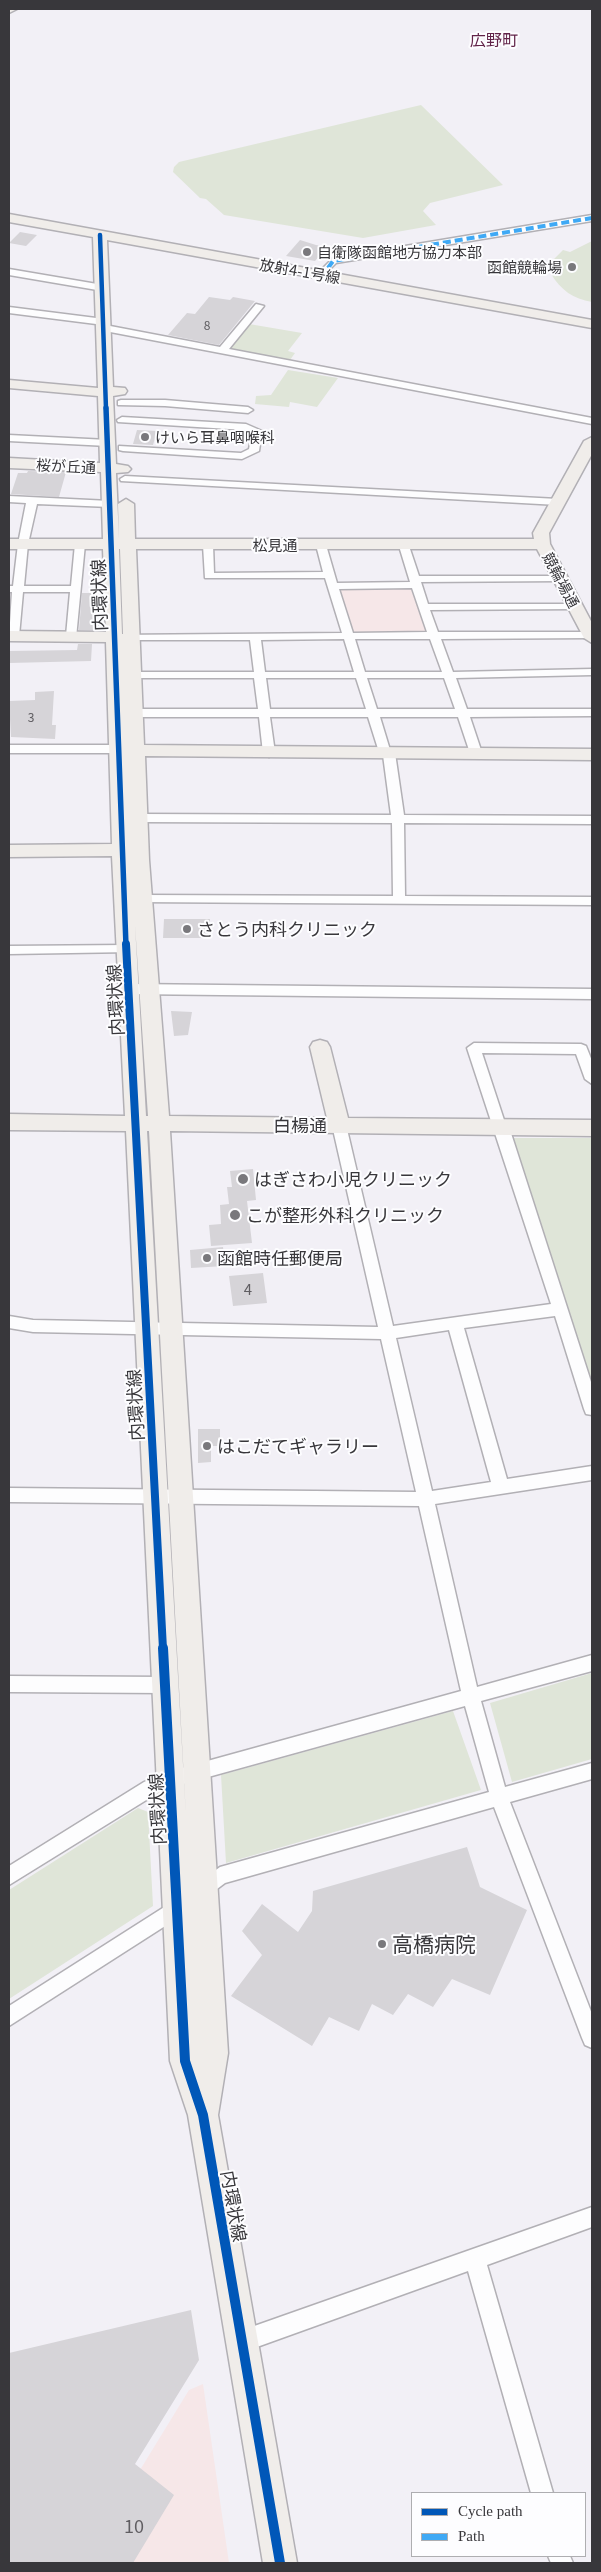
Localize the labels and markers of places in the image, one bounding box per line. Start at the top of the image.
place label: 自衛隊函館地方協力本部 [317,243,482,261]
marker: 自衛隊函館地方協力本部 [301,246,313,258]
place label: 函館競輪場 [487,258,562,276]
marker: 函館競輪場 [566,261,578,273]
place label: けいら耳鼻咽喉科 [155,428,275,446]
marker: けいら耳鼻咽喉科 [139,431,151,443]
place label: さとう内科クリニック [197,918,377,940]
marker: さとう内科クリニック [181,923,193,935]
place label: はぎさわ小児クリニック [254,1168,452,1190]
marker: はぎさわ小児クリニック [236,1172,250,1186]
place label: こが整形外科クリニック [246,1204,444,1226]
marker: こが整形外科クリニック [228,1208,242,1222]
place label: 函館時任郵便局 [217,1247,343,1269]
marker: 函館時任郵便局 [201,1252,213,1264]
place label: はこだてギャラリー [217,1435,379,1457]
marker: はこだてギャラリー [201,1440,213,1452]
place label: 高橋病院 [392,1931,476,1957]
marker: 高橋病院 [376,1938,388,1950]

